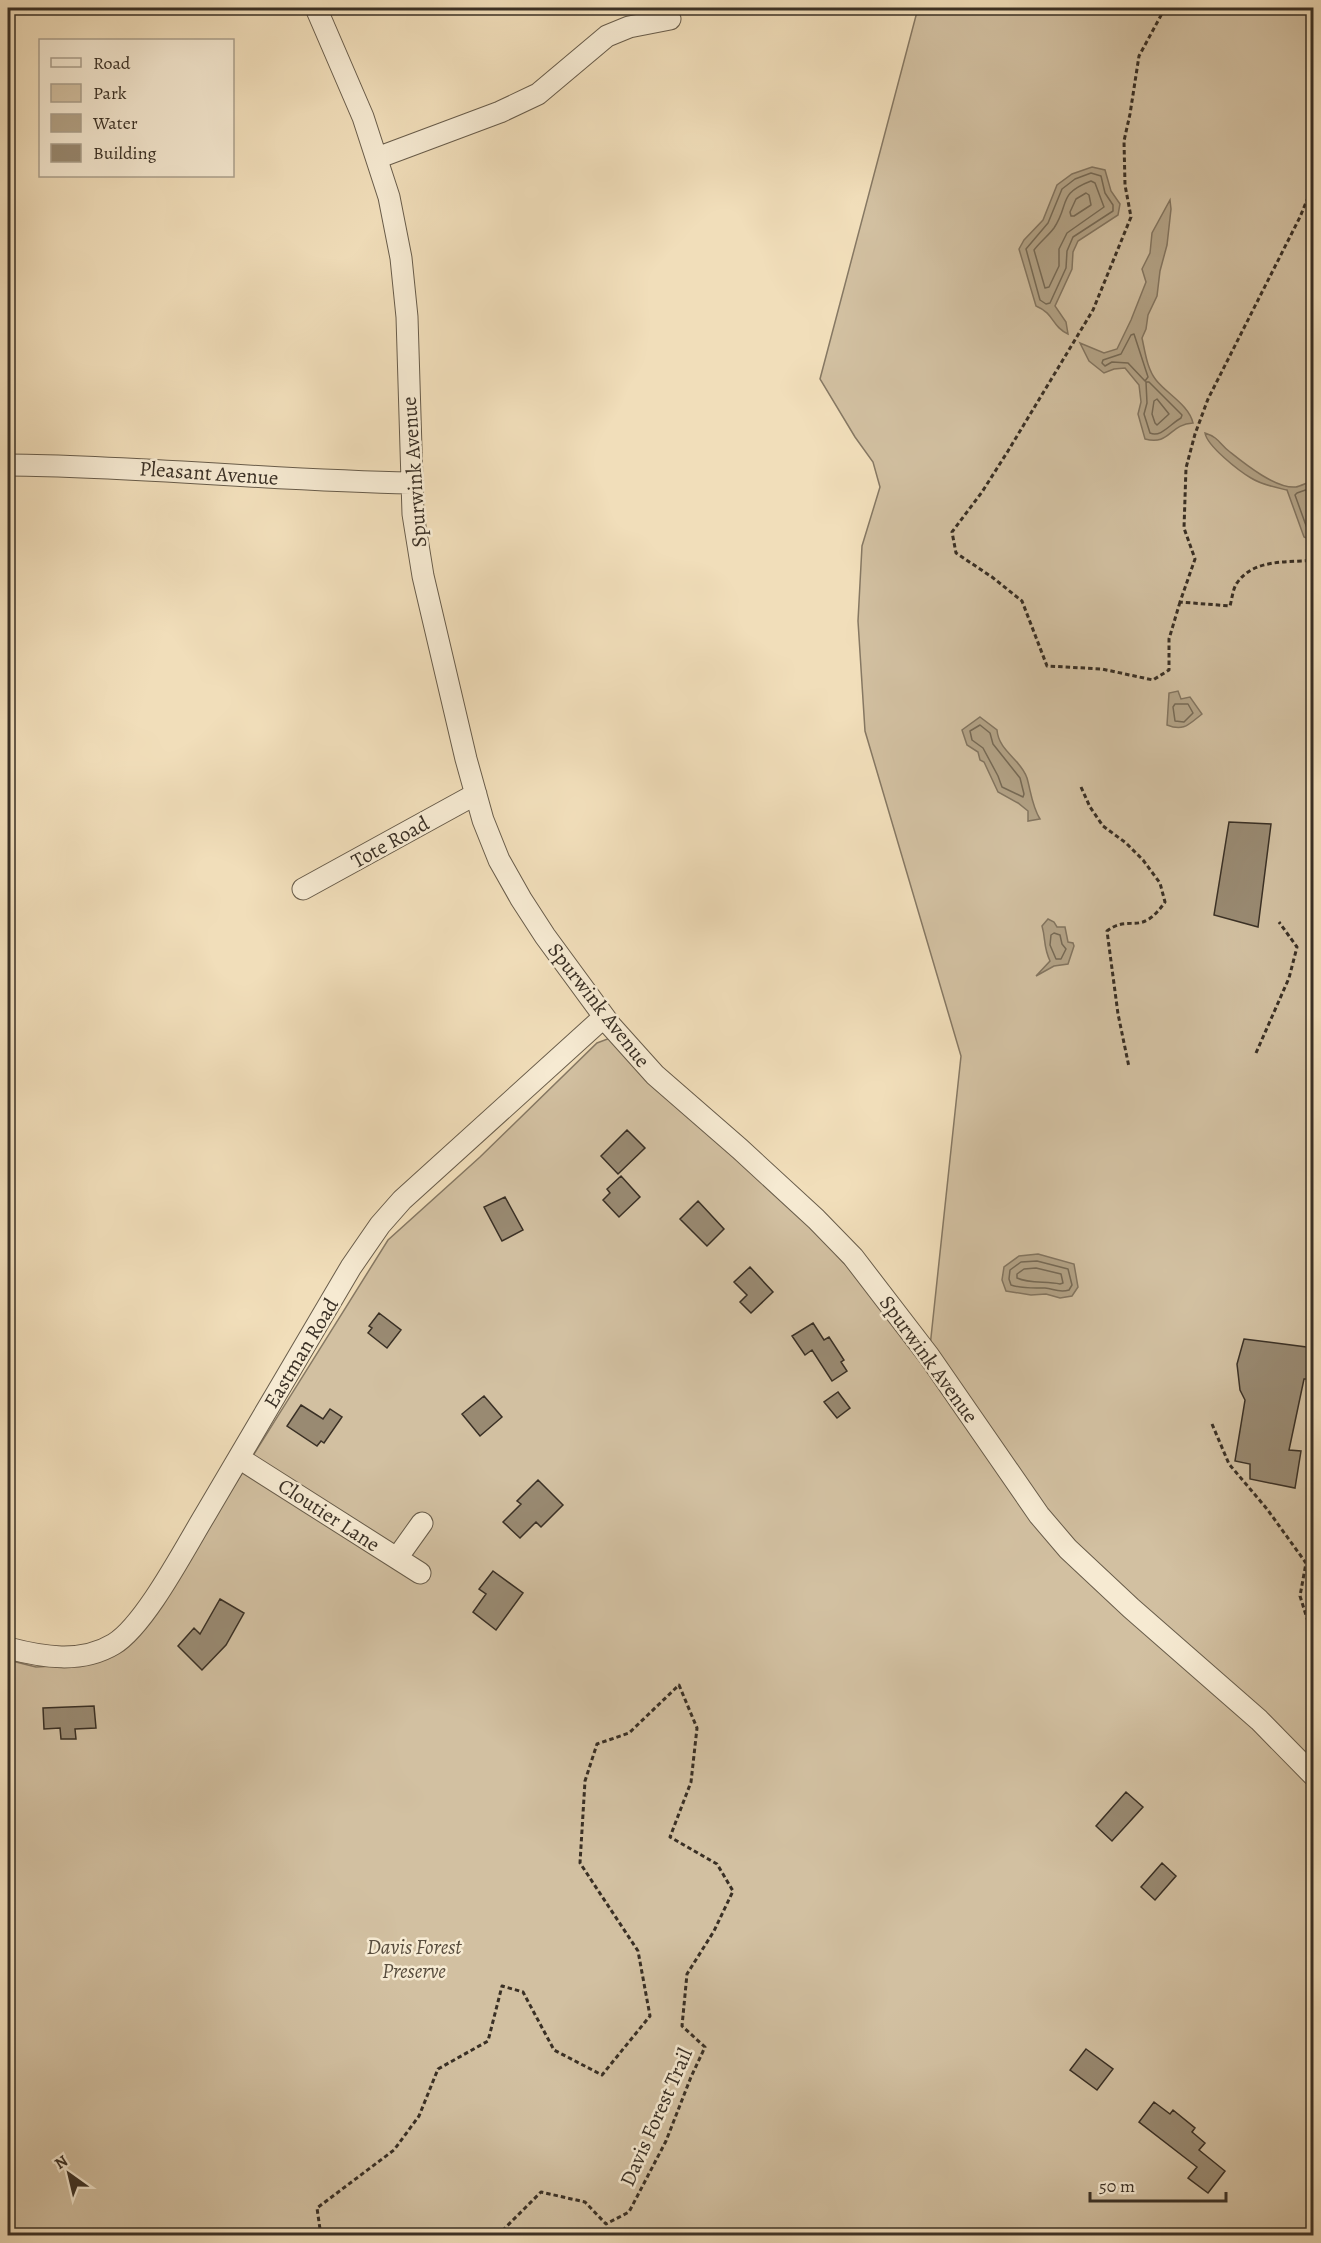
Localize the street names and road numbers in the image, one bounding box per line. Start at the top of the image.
street label: Spurwink Avenue [395,396,433,548]
street label: Pleasant Avenue [139,454,279,492]
street label: Tote Road [346,809,435,875]
street label: Spurwink Avenue [541,937,657,1073]
street label: Spurwink Avenue [873,1290,985,1428]
street label: Eastman Road [257,1292,345,1413]
street label: Cloutier Lane [273,1472,385,1558]
street label: Davis Forest Trail [613,2043,699,2191]

